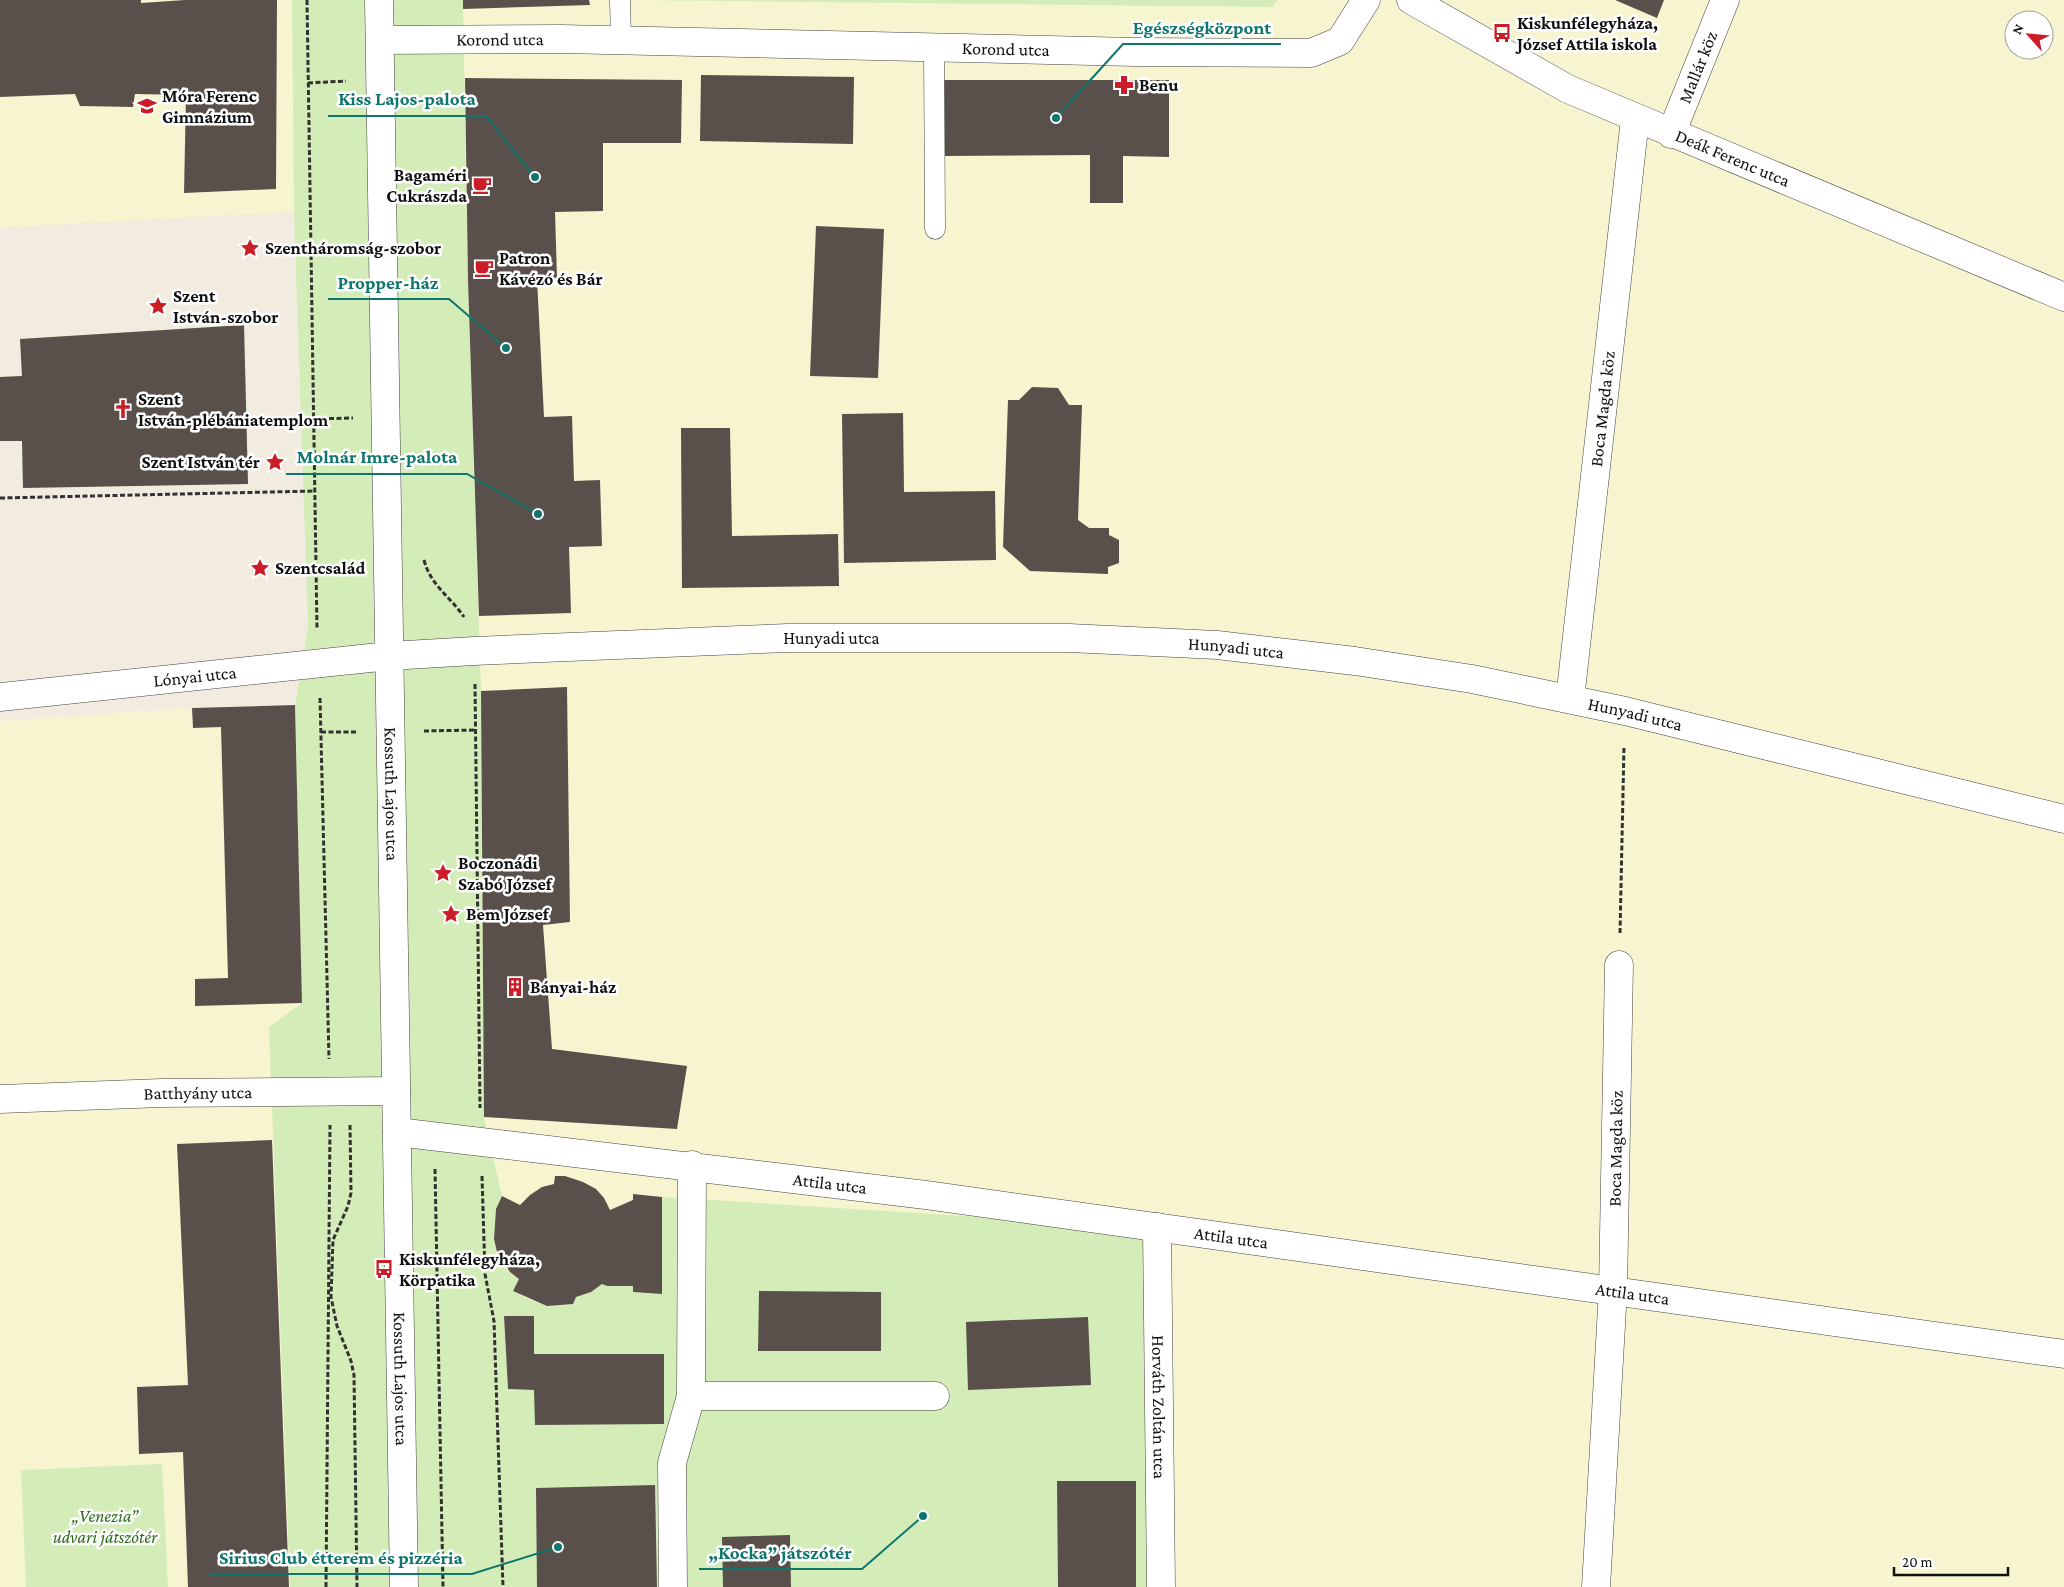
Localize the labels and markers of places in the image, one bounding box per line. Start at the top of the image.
callout: Egészségközpont [1123,10,1281,44]
place label: Kiskunfélegyháza, József Attila iskola [1515,13,1658,54]
bus stop icon: Kiskunfélegyháza, József Attila iskola [1491,22,1513,44]
pharmacy icon: Benu [1113,74,1135,96]
place label: Benu [1139,75,1179,95]
callout: Kiss Lajos-palota [328,82,486,116]
place label: Móra Ferenc Gimnázium [162,86,257,127]
school or university icon: Móra Ferenc Gimnázium [136,95,158,117]
place label: Bagaméri Cukrászda [386,165,468,206]
cafe icon: Bagaméri Cukrászda [471,174,493,196]
place icon: Szentháromság-szobor [239,237,261,259]
place label: Szentháromság-szobor [265,238,441,258]
place label: Patron Kávézó és Bár [499,248,603,289]
cafe icon: Patron Kávézó és Bár [473,257,495,279]
callout: Propper-ház [328,265,449,299]
place label: Szent István-szobor [173,286,279,327]
place icon: Szent István-szobor [147,295,169,317]
place label: Szent István-plébániatemplom [138,389,329,430]
church icon: Szent István-plébániatemplom [112,398,134,420]
callout: Molnár Imre-palota [286,440,467,474]
place icon: Szent István tér [264,451,286,473]
place label: Szent István tér [141,452,260,472]
place icon: Szentcsalád [249,557,271,579]
place label: Szentcsalád [275,558,365,578]
place label: Boczonádi Szabó József [458,853,553,894]
place icon: Boczonádi Szabó József [432,862,454,884]
place icon: Bem József [440,903,462,925]
place label: Bem József [466,904,550,924]
building icon: Bányai-ház [504,976,526,998]
place label: Bányai-ház [530,977,616,997]
place label: Kiskunfélegyháza, Körpatika [399,1249,540,1290]
bus stop icon: Kiskunfélegyháza, Körpatika [373,1258,395,1280]
callout: „Kocka” játszótér [699,1535,862,1569]
callout: Sirius Club étterem és pizzéria [209,1540,472,1574]

